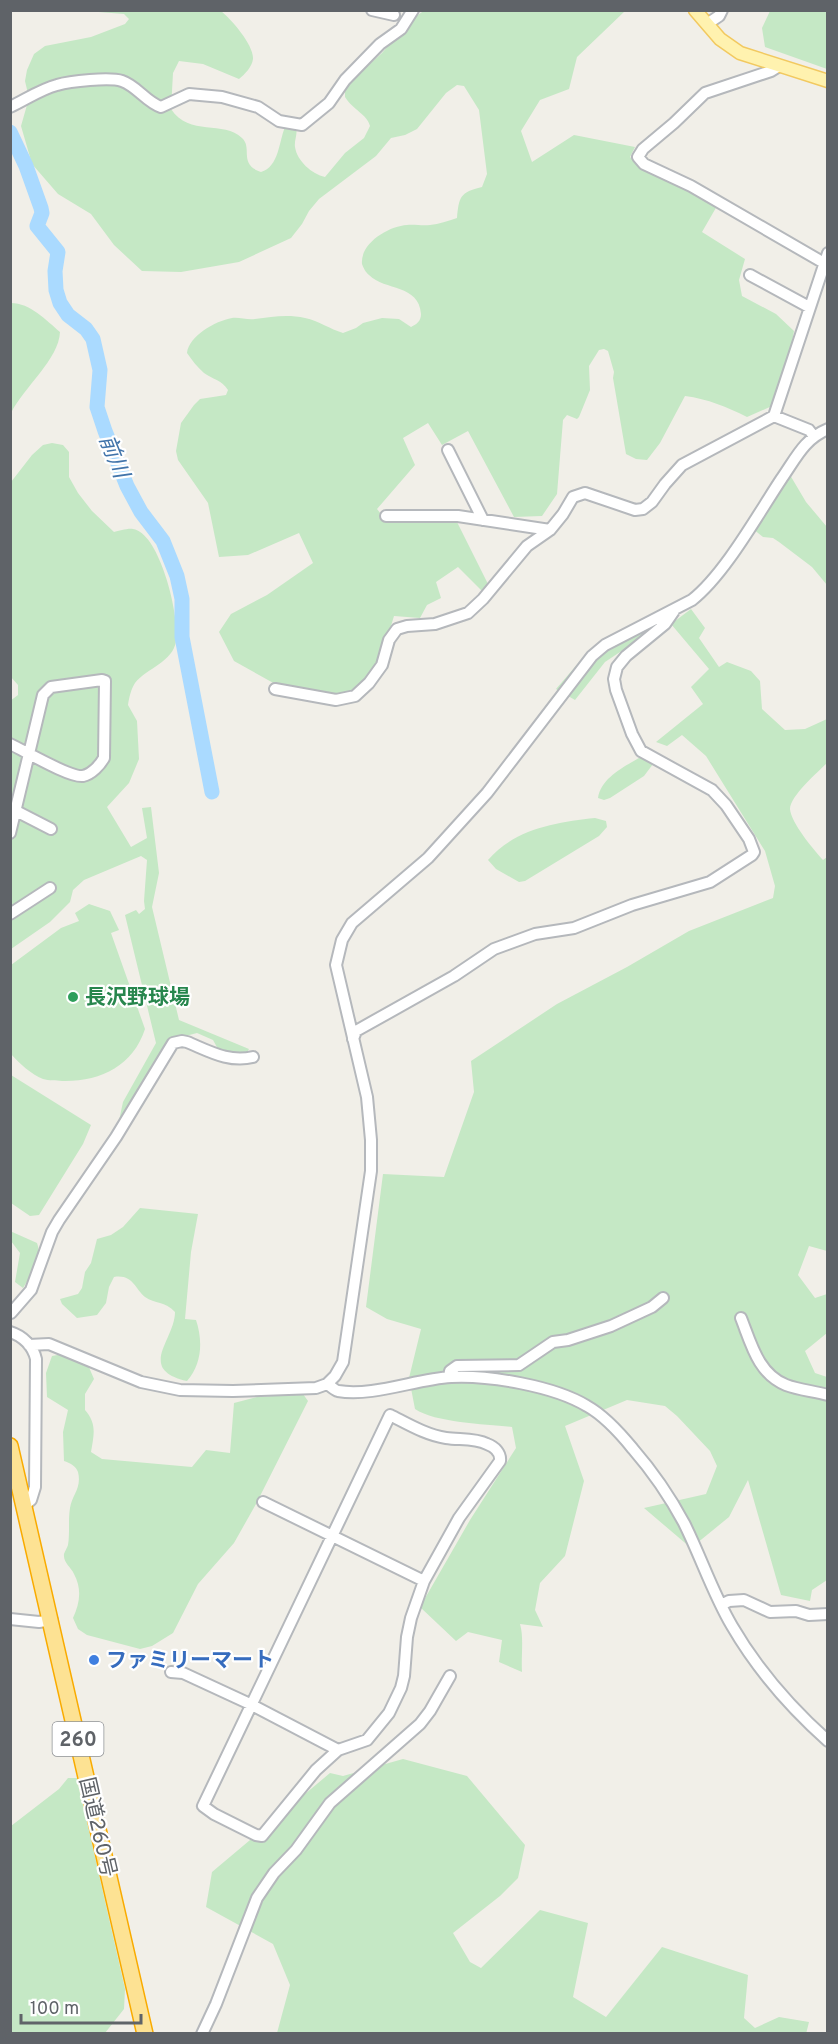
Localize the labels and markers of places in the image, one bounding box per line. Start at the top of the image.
place label: 長沢野球場 [85,985,190,1012]
marker: 長沢野球場 [66,990,80,1004]
place label: ファミリーマート [106,1648,274,1675]
marker: ファミリーマート [87,1653,101,1667]

